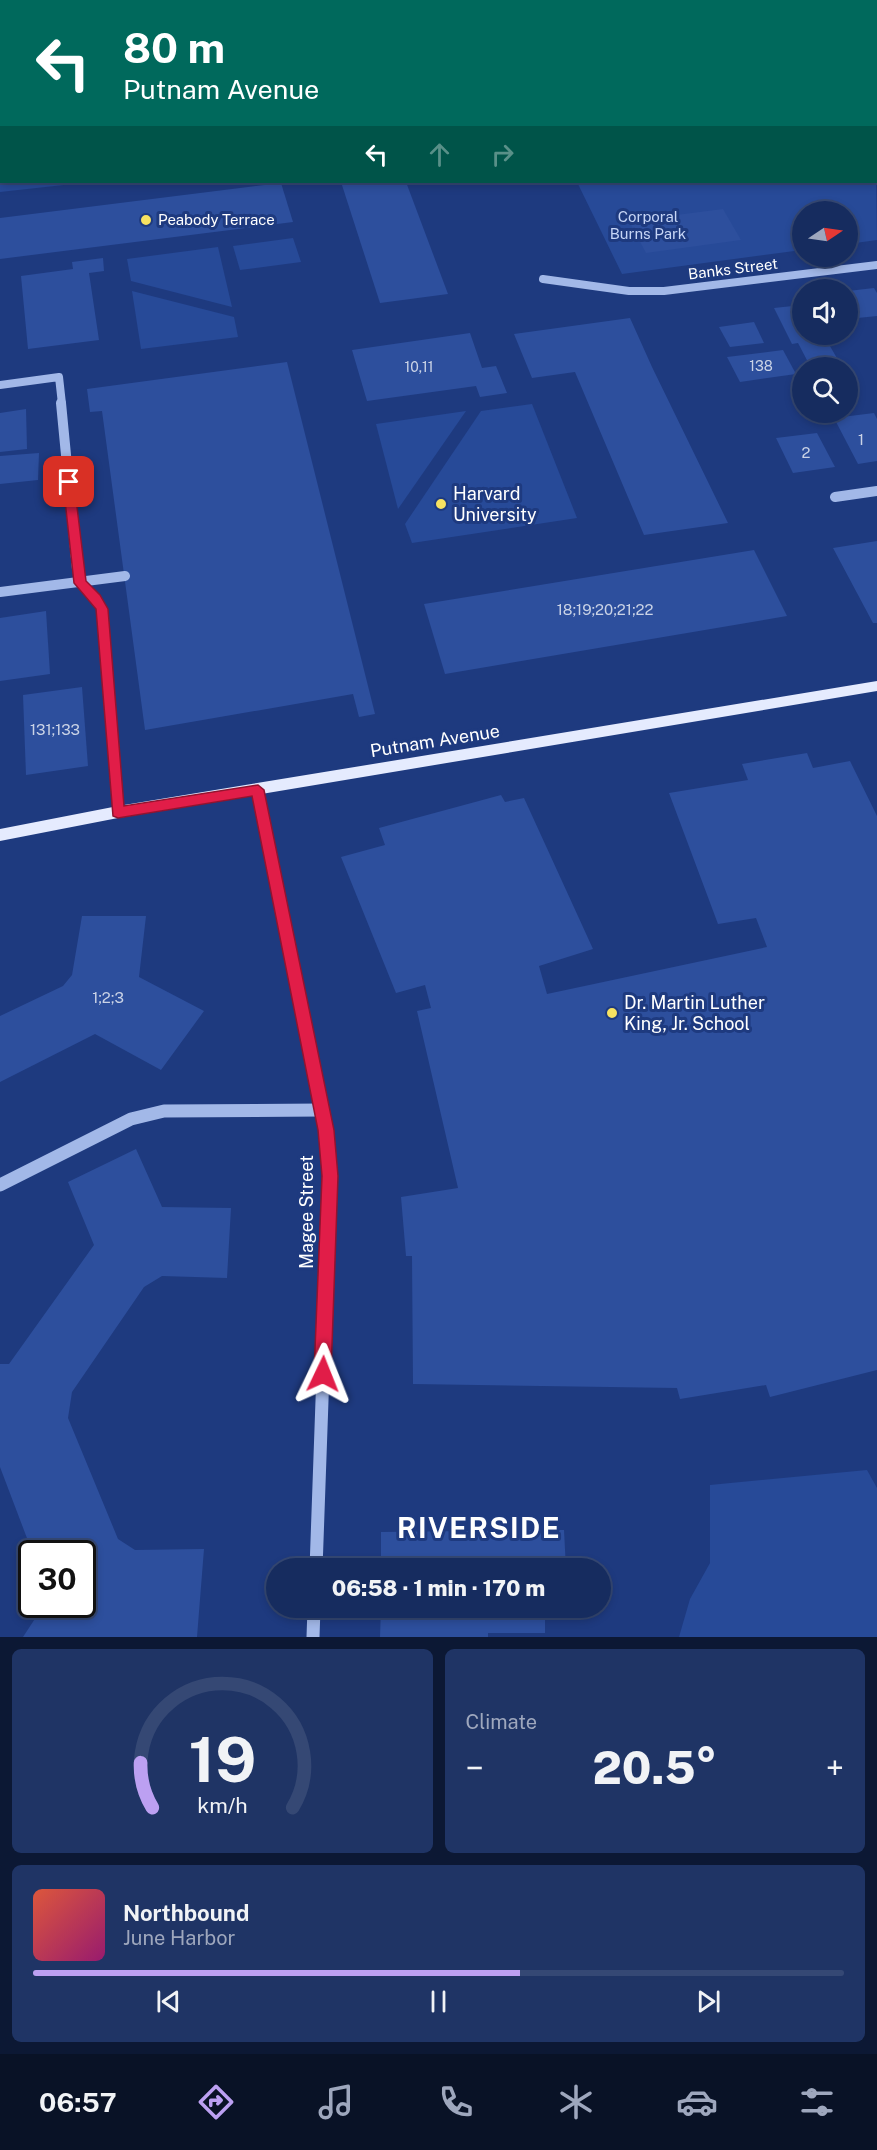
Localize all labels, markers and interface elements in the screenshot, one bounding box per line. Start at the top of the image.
text: 80 m [123,23,225,72]
icon: left [24,24,102,102]
text: Putnam Avenue [123,73,319,105]
icon: left [360,138,393,171]
icon: ahead [423,138,456,171]
icon: right [486,138,519,171]
north arrow [792,201,858,267]
map controls [792,201,858,423]
park label: Corporal Burns Park [610,208,686,242]
place label: Peabody Terrace [158,211,275,228]
marker: Peabody Terrace [139,213,153,227]
street label: Banks Street [687,255,779,282]
button: sound [792,279,858,345]
button: search [792,357,858,423]
house number: 138 [749,358,773,374]
house number: 10,11 [404,359,434,375]
house number: 1 [858,431,864,448]
house number: 2 [802,444,811,461]
pin [43,456,94,507]
icon: arrive [52,465,85,498]
place label: Harvard University [453,483,537,525]
marker: Harvard University [434,497,448,511]
house number: 18;19;20;21;22 [557,601,653,618]
street label: Putnam Avenue [369,720,501,761]
house number: 131;133 [30,721,80,738]
house number: 1;2;3 [92,989,124,1006]
place label: Dr. Martin Luther King, Jr. School [624,992,765,1034]
marker: Dr. Martin Luther King, Jr. School [605,1006,619,1020]
street label: Magee Street [296,1155,317,1269]
position arrow [291,1342,355,1406]
district label: RIVERSIDE [397,1511,561,1544]
speed limit sign: 30 [18,1540,96,1618]
text: 06:58 · 1 min · 170 m [332,1575,545,1601]
text: Climate [466,1710,537,1734]
text: 19 [188,1723,256,1796]
text: 20.5° [592,1741,717,1794]
text: − [466,1749,484,1787]
text: + [826,1749,844,1787]
text: km/h [197,1793,247,1818]
text: Northbound [123,1900,249,1926]
text: June Harbor [123,1926,235,1950]
icon: previous [152,1985,185,2018]
icon: pause [422,1985,455,2018]
icon: next [692,1985,725,2018]
icon: directions [195,2081,237,2123]
icon: music [315,2081,357,2123]
icon: phone [435,2081,477,2123]
icon: climate [555,2081,597,2123]
icon: car [676,2081,718,2123]
icon: filters [796,2081,838,2123]
text: 06:57 [39,2086,117,2118]

